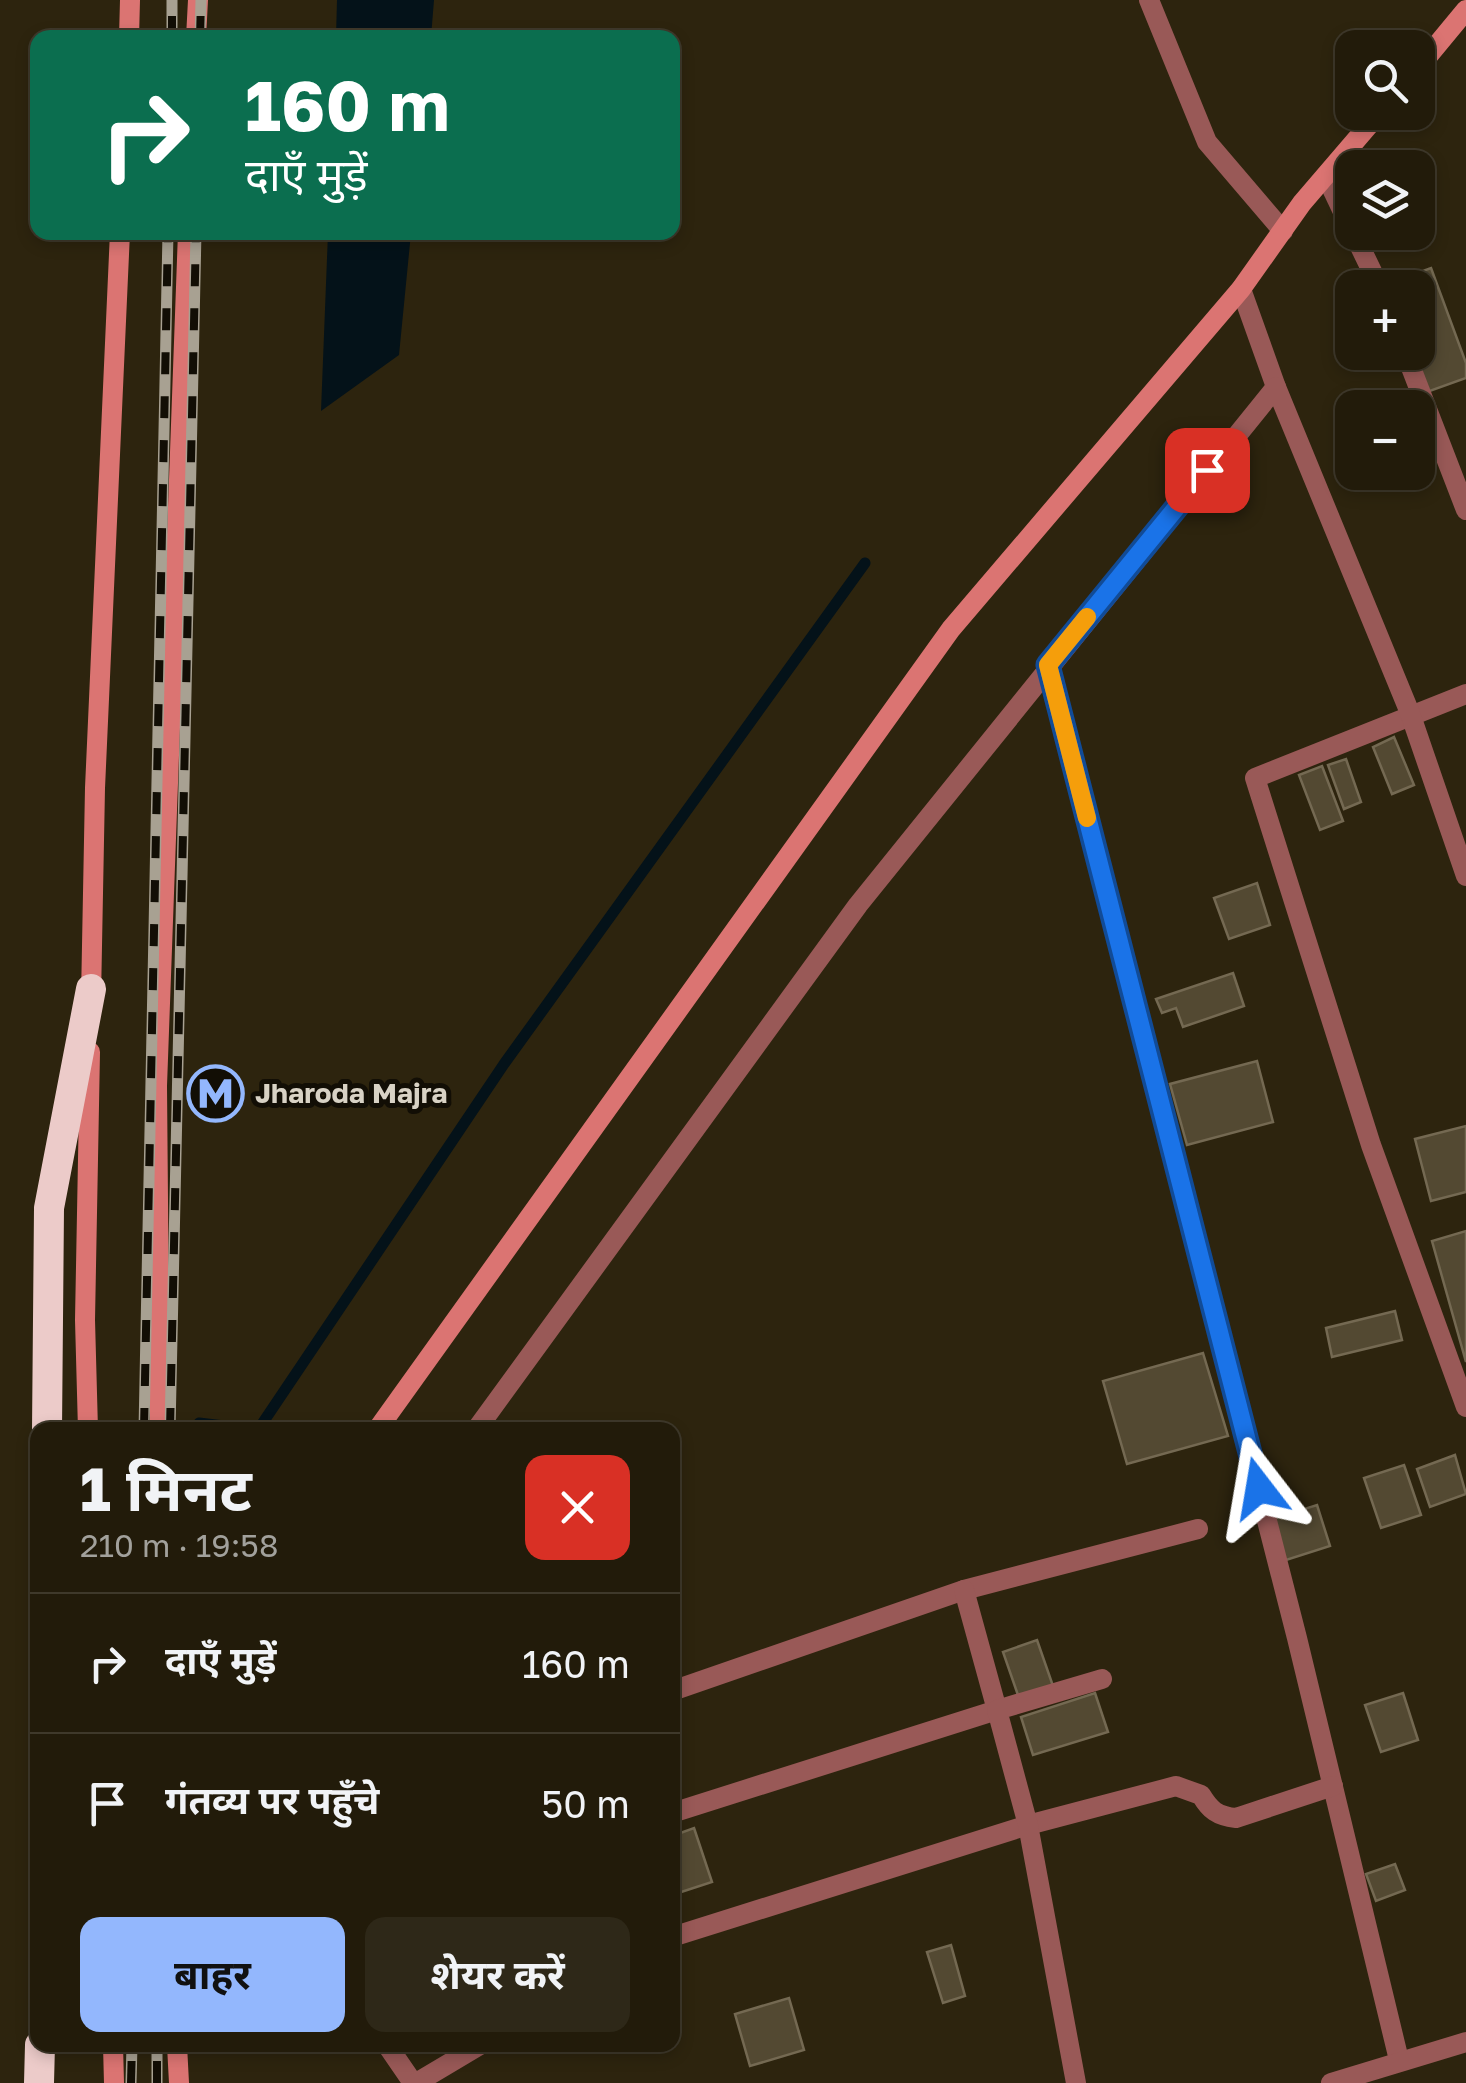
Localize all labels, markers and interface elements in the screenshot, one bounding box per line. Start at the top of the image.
map controls [1335,30,1435,490]
button: search [1335,30,1435,130]
text: 160 m [245,62,450,146]
icon: right [80,70,210,200]
text: दाएँ मुड़ें [245,147,368,201]
button: layers [1335,150,1435,250]
button: + [1335,270,1435,370]
button: − [1335,390,1435,490]
pin [1165,428,1250,513]
icon: arrive [1180,443,1235,498]
metro station icon: Jharoda Majra [186,1063,246,1123]
place label: Jharoda Majra [255,1076,447,1109]
position arrow [1207,1436,1311,1540]
text: 1 मिनट [80,1452,252,1524]
button: close [525,1455,630,1560]
text: 210 m · 19:58 [80,1526,278,1564]
icon: right [80,1636,135,1691]
text: दाएँ मुड़ें [165,1637,277,1682]
text: 160 m [522,1641,630,1686]
icon: arrive [80,1776,135,1831]
text: गंतव्य पर पहुँचे [165,1777,379,1822]
text: 50 m [541,1781,630,1826]
button: बाहर [80,1917,345,2032]
button: शेयर करें [365,1917,630,2032]

